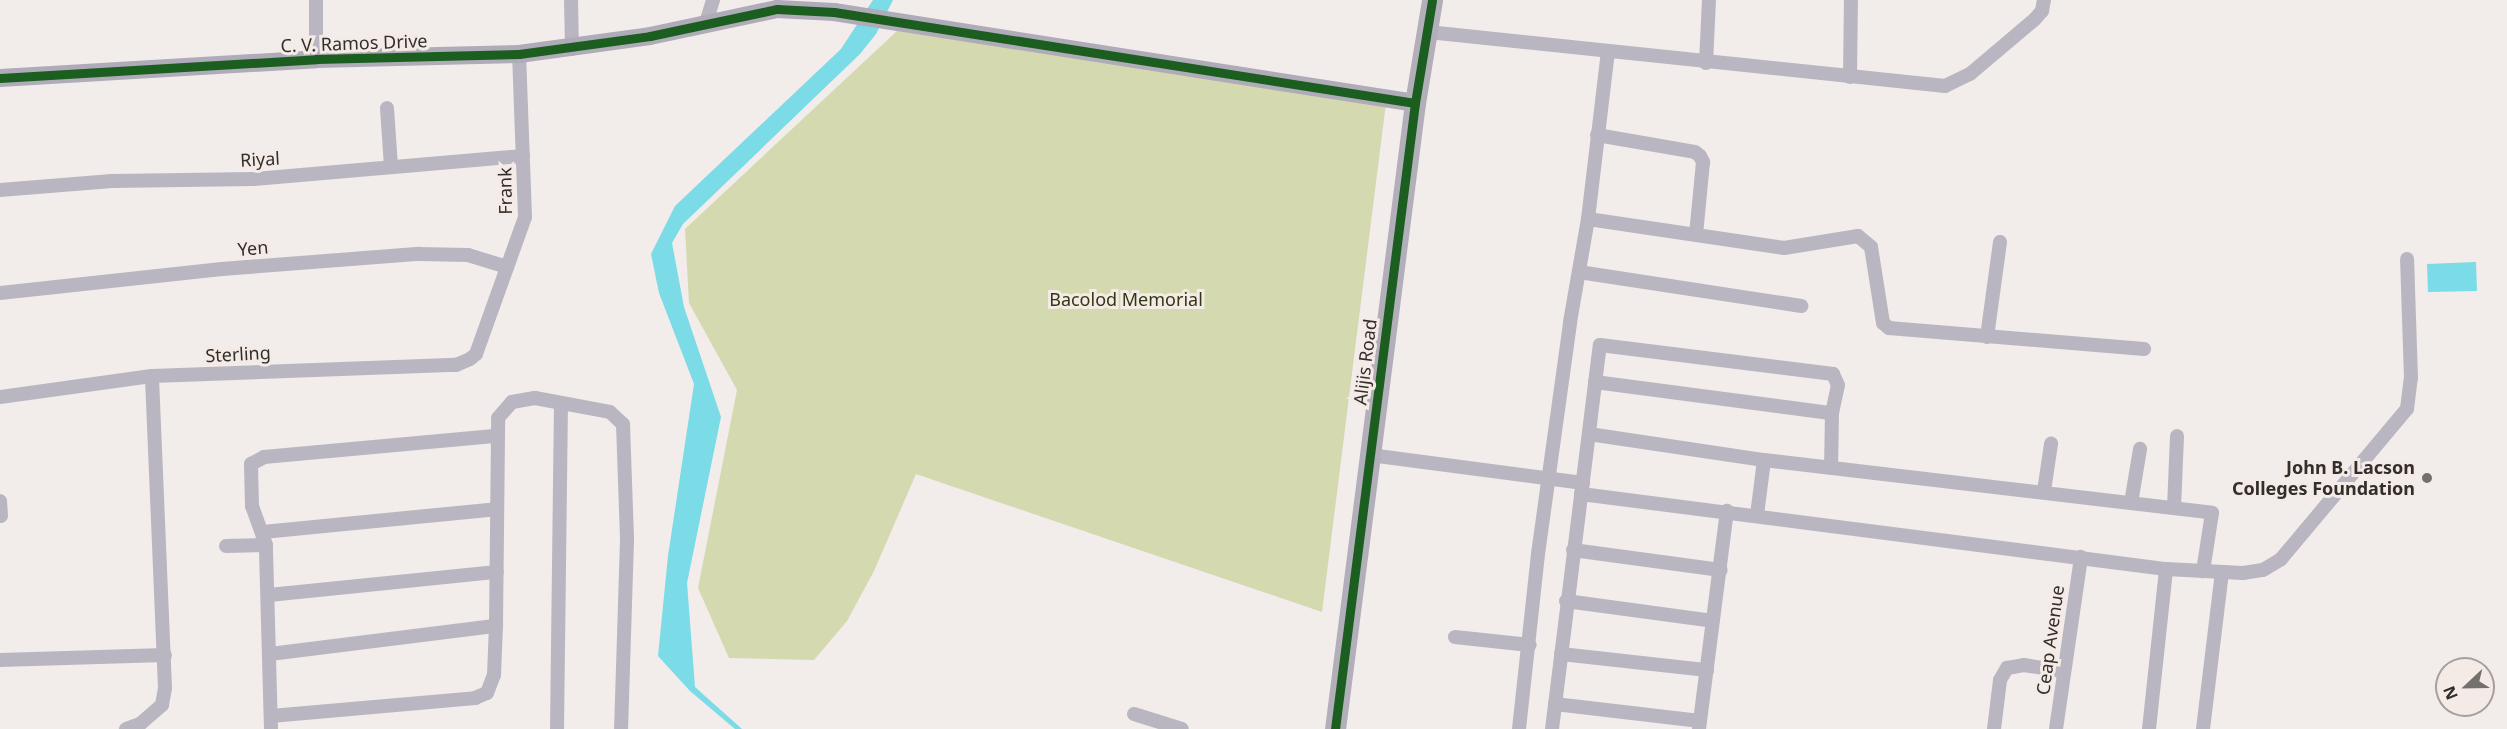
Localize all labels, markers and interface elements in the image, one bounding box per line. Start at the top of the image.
street label: C. V. Ramos Drive [280,30,428,56]
street label: Riyal [240,147,280,171]
street label: Frank [494,167,516,215]
street label: Yen [237,236,269,260]
park label: Bacolod Memorial [1049,288,1203,310]
street label: Alijis Road [1349,318,1381,406]
street label: Sterling [205,342,271,366]
place label: John B. Lacson Colleges Foundation [2232,457,2415,500]
marker: John B. Lacson Colleges Foundation [2420,471,2434,485]
street label: Ceap Avenue [2032,584,2068,696]
north arrow [2435,657,2495,717]
text: N [2438,683,2463,703]

